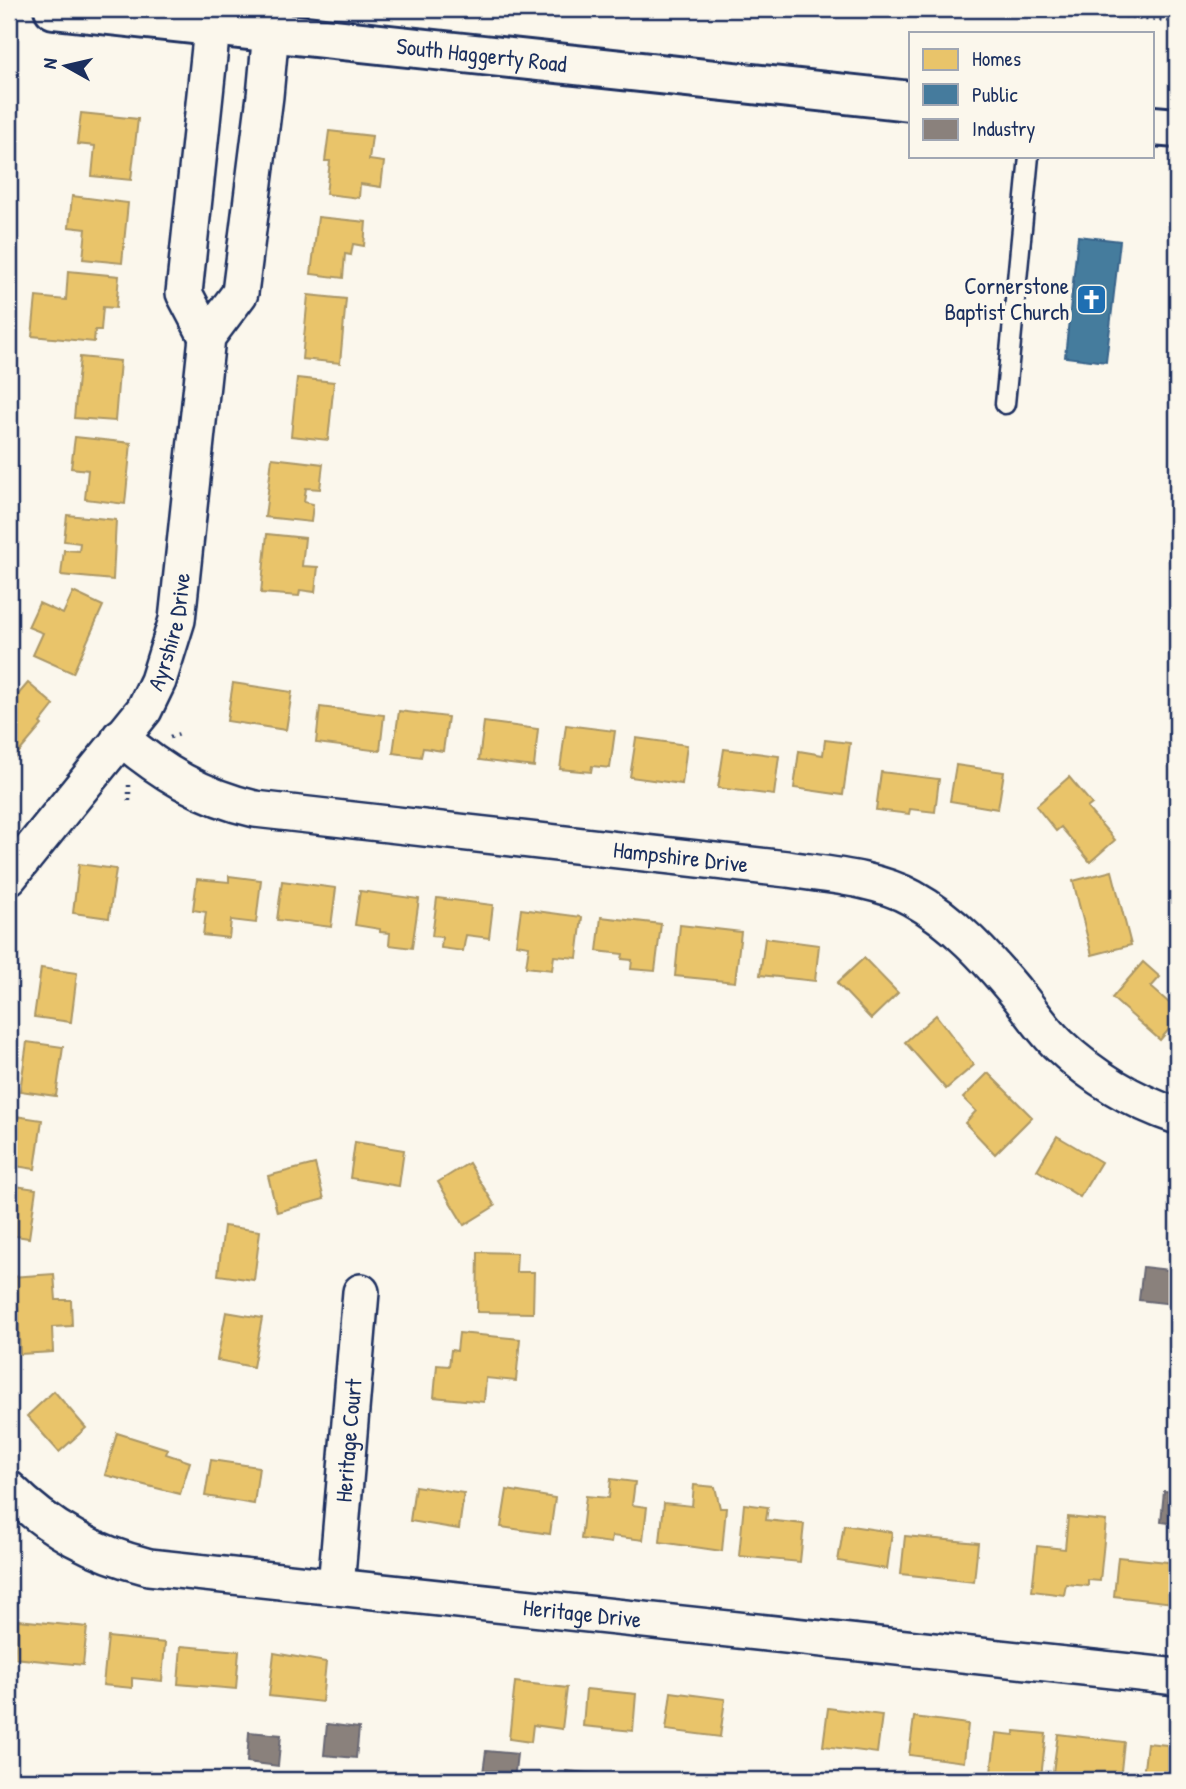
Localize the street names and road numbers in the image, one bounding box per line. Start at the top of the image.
street label: South Haggerty Road [395,30,568,79]
street label: Ayrshire Drive [140,571,197,696]
street label: Hampshire Drive [612,834,750,880]
street label: Heritage Court [327,1377,369,1503]
street label: Heritage Drive [521,1591,643,1635]

